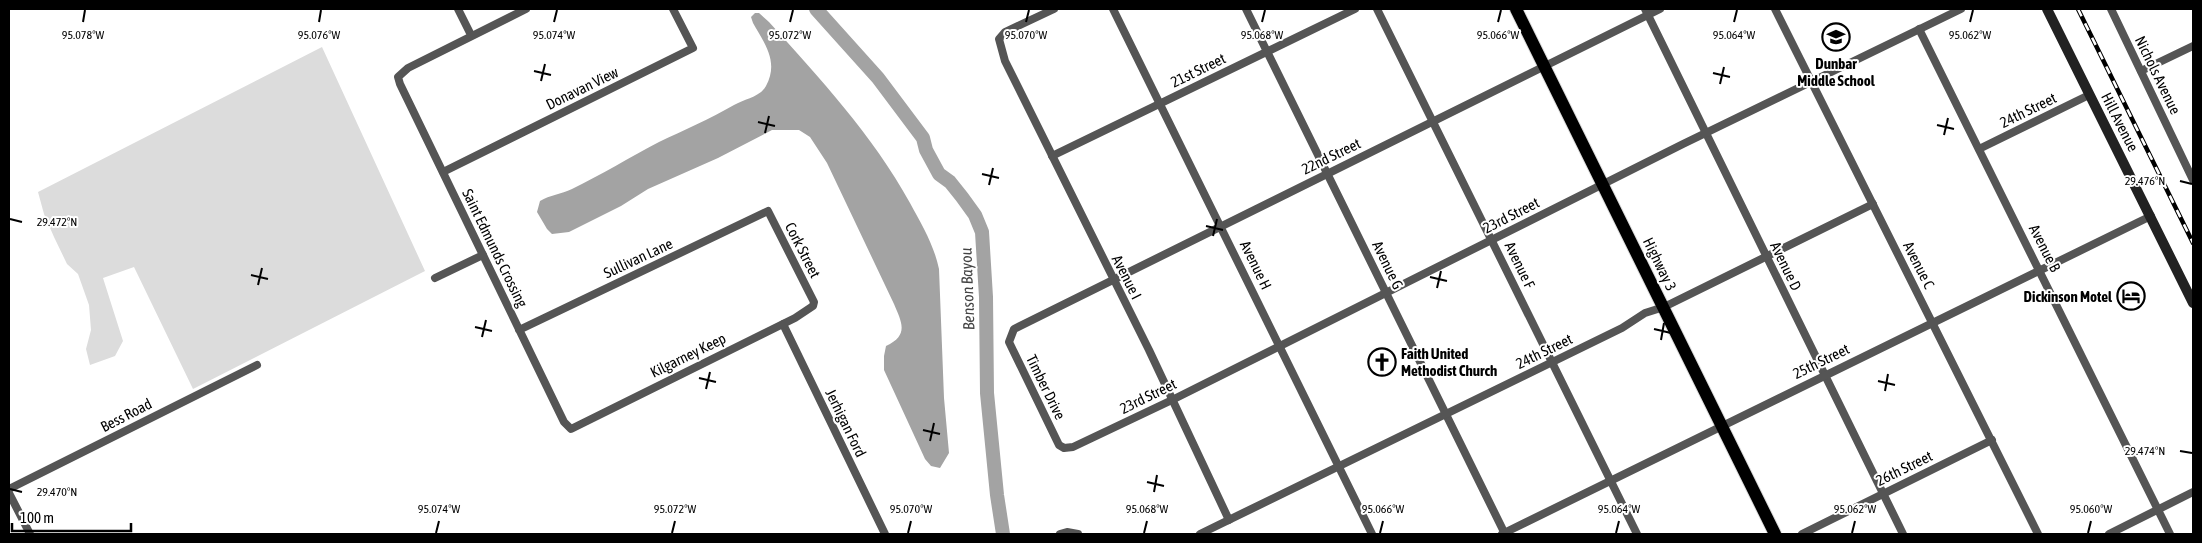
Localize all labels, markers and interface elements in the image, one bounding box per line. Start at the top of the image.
school or university icon: Dunbar Middle School [1821,22,1851,52]
text: 95.078°W [62,28,104,42]
text: 95.076°W [298,28,340,42]
text: 95.074°W [533,28,575,42]
text: 95.072°W [769,28,811,42]
text: 95.070°W [1005,28,1047,42]
text: 95.068°W [1241,28,1283,42]
text: 95.066°W [1477,28,1519,42]
text: 95.064°W [1713,28,1755,42]
text: 95.062°W [1949,28,1991,42]
street label: Nichols Avenue [2132,33,2184,117]
street label: 21st Street [1168,49,1228,91]
place label: Dunbar Middle School [1797,55,1876,89]
street label: Donavan View [543,63,621,113]
street label: 24th Street [1997,89,2059,131]
street label: Hill Avenue [2098,90,2142,154]
street label: 22nd Street [1299,134,1363,178]
text: 29.476°N [2125,174,2165,188]
street label: Saint Edmunds Crossing [459,186,531,310]
street label: 23rd Street [1480,194,1542,236]
text: 29.472°N [37,215,77,229]
street label: Cork Street [782,220,824,280]
street label: Avenue B [2026,222,2064,274]
street label: Sullivan Lane [601,235,675,281]
street label: Highway 3 [1640,235,1680,293]
street label: Avenue H [1237,238,1275,292]
street label: Avenue G [1369,238,1407,292]
street label: Avenue F [1501,239,1539,291]
street label: Avenue D [1767,239,1805,293]
street label: Avenue C [1900,239,1938,292]
water label: Benson Bayou [957,247,978,331]
street label: Avenue I [1109,252,1145,302]
hotel icon: Dickinson Motel [2116,281,2146,311]
place label: Dickinson Motel [2024,288,2113,305]
street label: Kilgarney Keep [647,329,729,381]
street label: 24th Street [1513,330,1575,372]
street label: 25th Street [1790,340,1852,382]
place label: Faith United Methodist Church [1401,345,1497,379]
church icon: Faith United Methodist Church [1367,347,1397,377]
street label: Timber Drive [1023,352,1069,422]
street label: 23rd Street [1117,375,1179,417]
street label: Jerhigan Ford [822,386,870,460]
street label: Bess Road [98,395,154,435]
text: 29.474°N [2125,444,2165,458]
street label: 26th Street [1873,447,1935,489]
text: 29.470°N [37,485,77,499]
scale bar [12,500,131,532]
text: 95.074°W [418,502,460,516]
text: 95.072°W [654,502,696,516]
text: 95.070°W [890,502,932,516]
text: 95.068°W [1126,502,1168,516]
text: 95.066°W [1362,502,1404,516]
text: 95.064°W [1598,502,1640,516]
text: 95.062°W [1834,502,1876,516]
text: 95.060°W [2070,502,2112,516]
text: 100 m [20,509,54,526]

